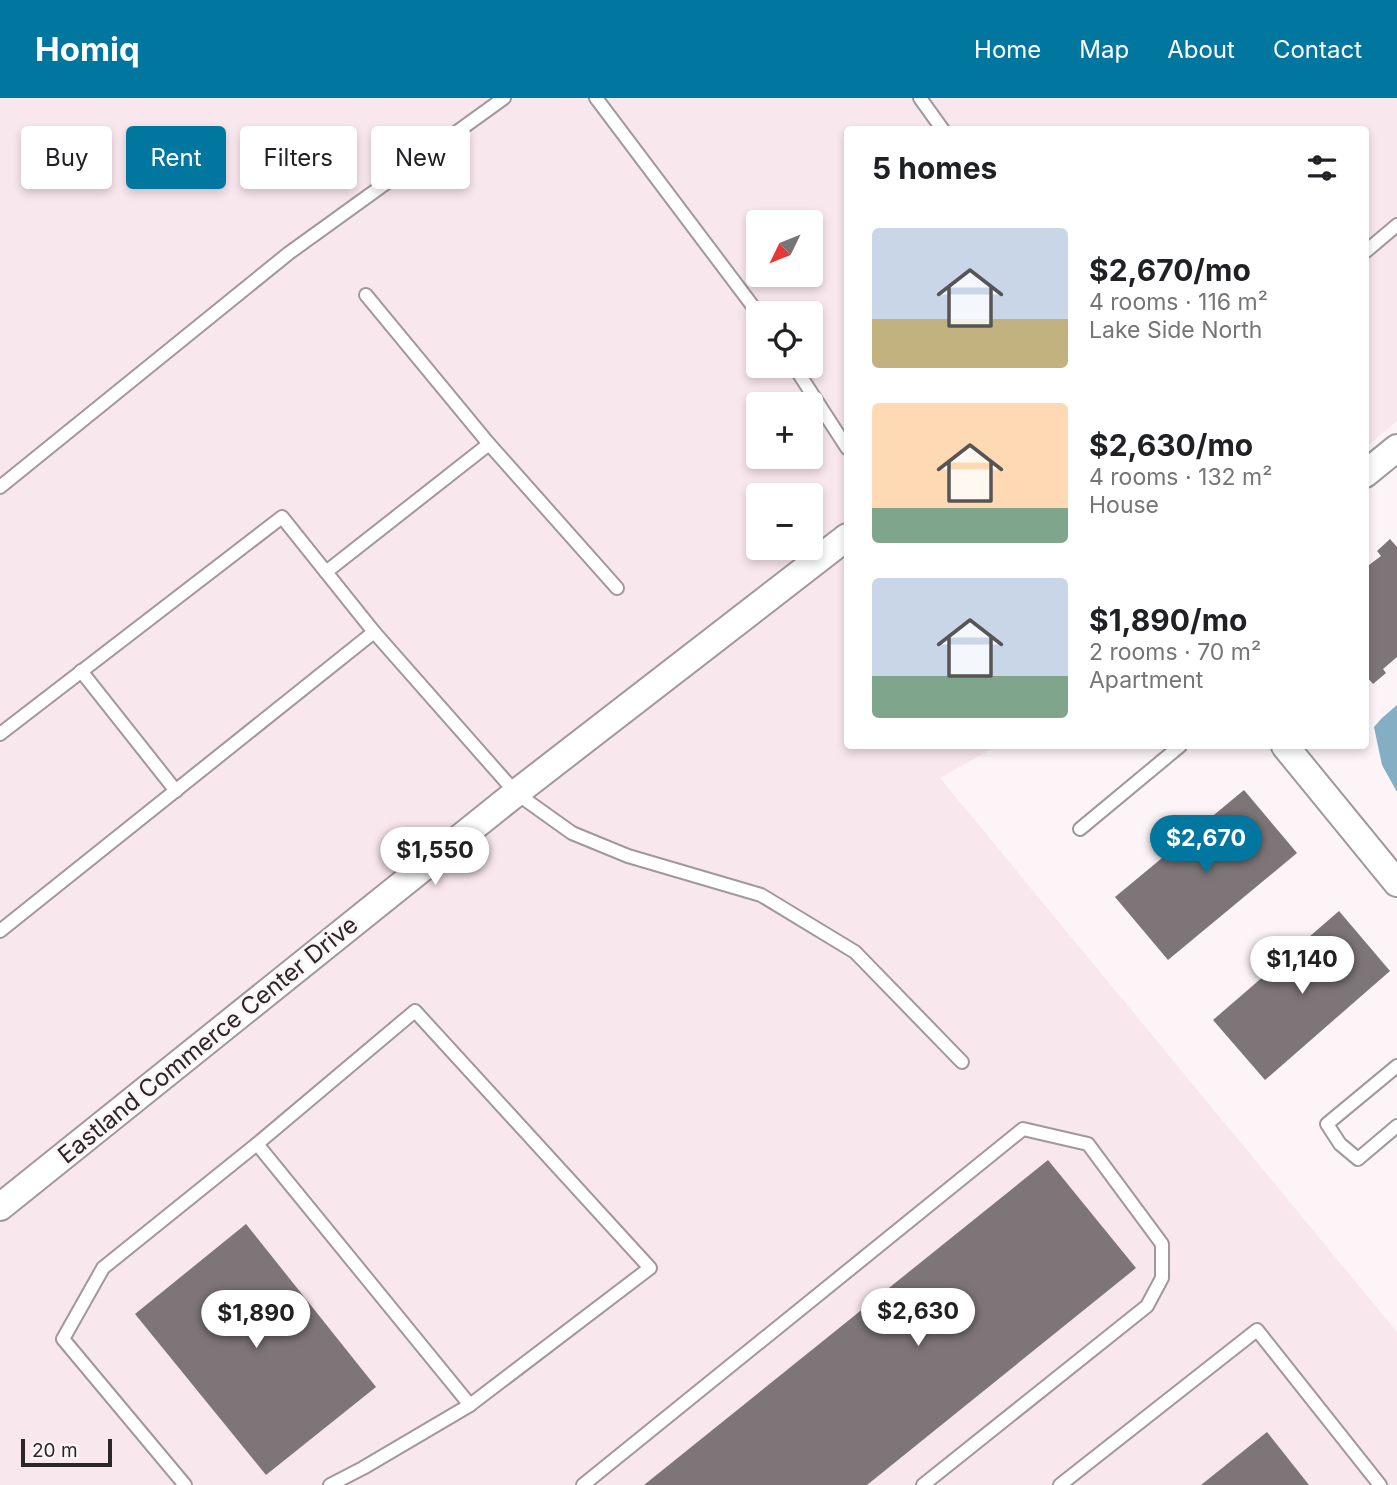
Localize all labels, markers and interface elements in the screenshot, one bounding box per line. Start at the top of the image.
text: Homiq [35,29,140,69]
text: Home [974,35,1041,64]
text: Map [1079,35,1129,64]
text: About [1167,35,1235,64]
text: Contact [1273,35,1362,64]
chip: Buy [21,126,112,189]
chip: Rent [126,126,226,189]
chip: Filters [240,126,357,189]
chip: New [371,126,470,189]
icon: filters [1303,149,1341,187]
text: 5 homes [872,150,997,186]
north arrow [746,210,822,287]
map controls [746,210,823,560]
text: $2,670/mo [1089,252,1251,288]
icon: home [928,256,1012,340]
text: 4 rooms · 116 m² [1089,288,1268,316]
button: locate [746,301,823,378]
text: Lake Side North [1089,316,1262,344]
button: + [746,392,823,469]
text: $2,630/mo [1089,427,1253,463]
icon: home [928,431,1012,515]
text: 4 rooms · 132 m² [1089,463,1272,491]
button: − [746,483,823,560]
text: House [1089,491,1159,519]
text: $1,890/mo [1089,602,1247,638]
icon: home [928,606,1012,690]
text: 2 rooms · 70 m² [1089,638,1261,666]
text: Apartment [1089,666,1203,694]
pin: $2,670 [1149,816,1263,875]
text: $2,670 [1166,824,1246,852]
pin: $1,550 [378,828,492,887]
text: $1,550 [396,836,474,864]
street label: Eastland Commerce Center Drive [52,910,363,1170]
pin: $1,140 [1245,936,1359,996]
text: $1,140 [1266,945,1338,973]
pin: $2,630 [861,1288,975,1348]
pin: $1,890 [199,1290,313,1350]
text: $2,630 [877,1297,959,1325]
text: $1,890 [217,1299,295,1327]
scale bar [21,1436,112,1468]
text: 20 m [32,1439,78,1462]

